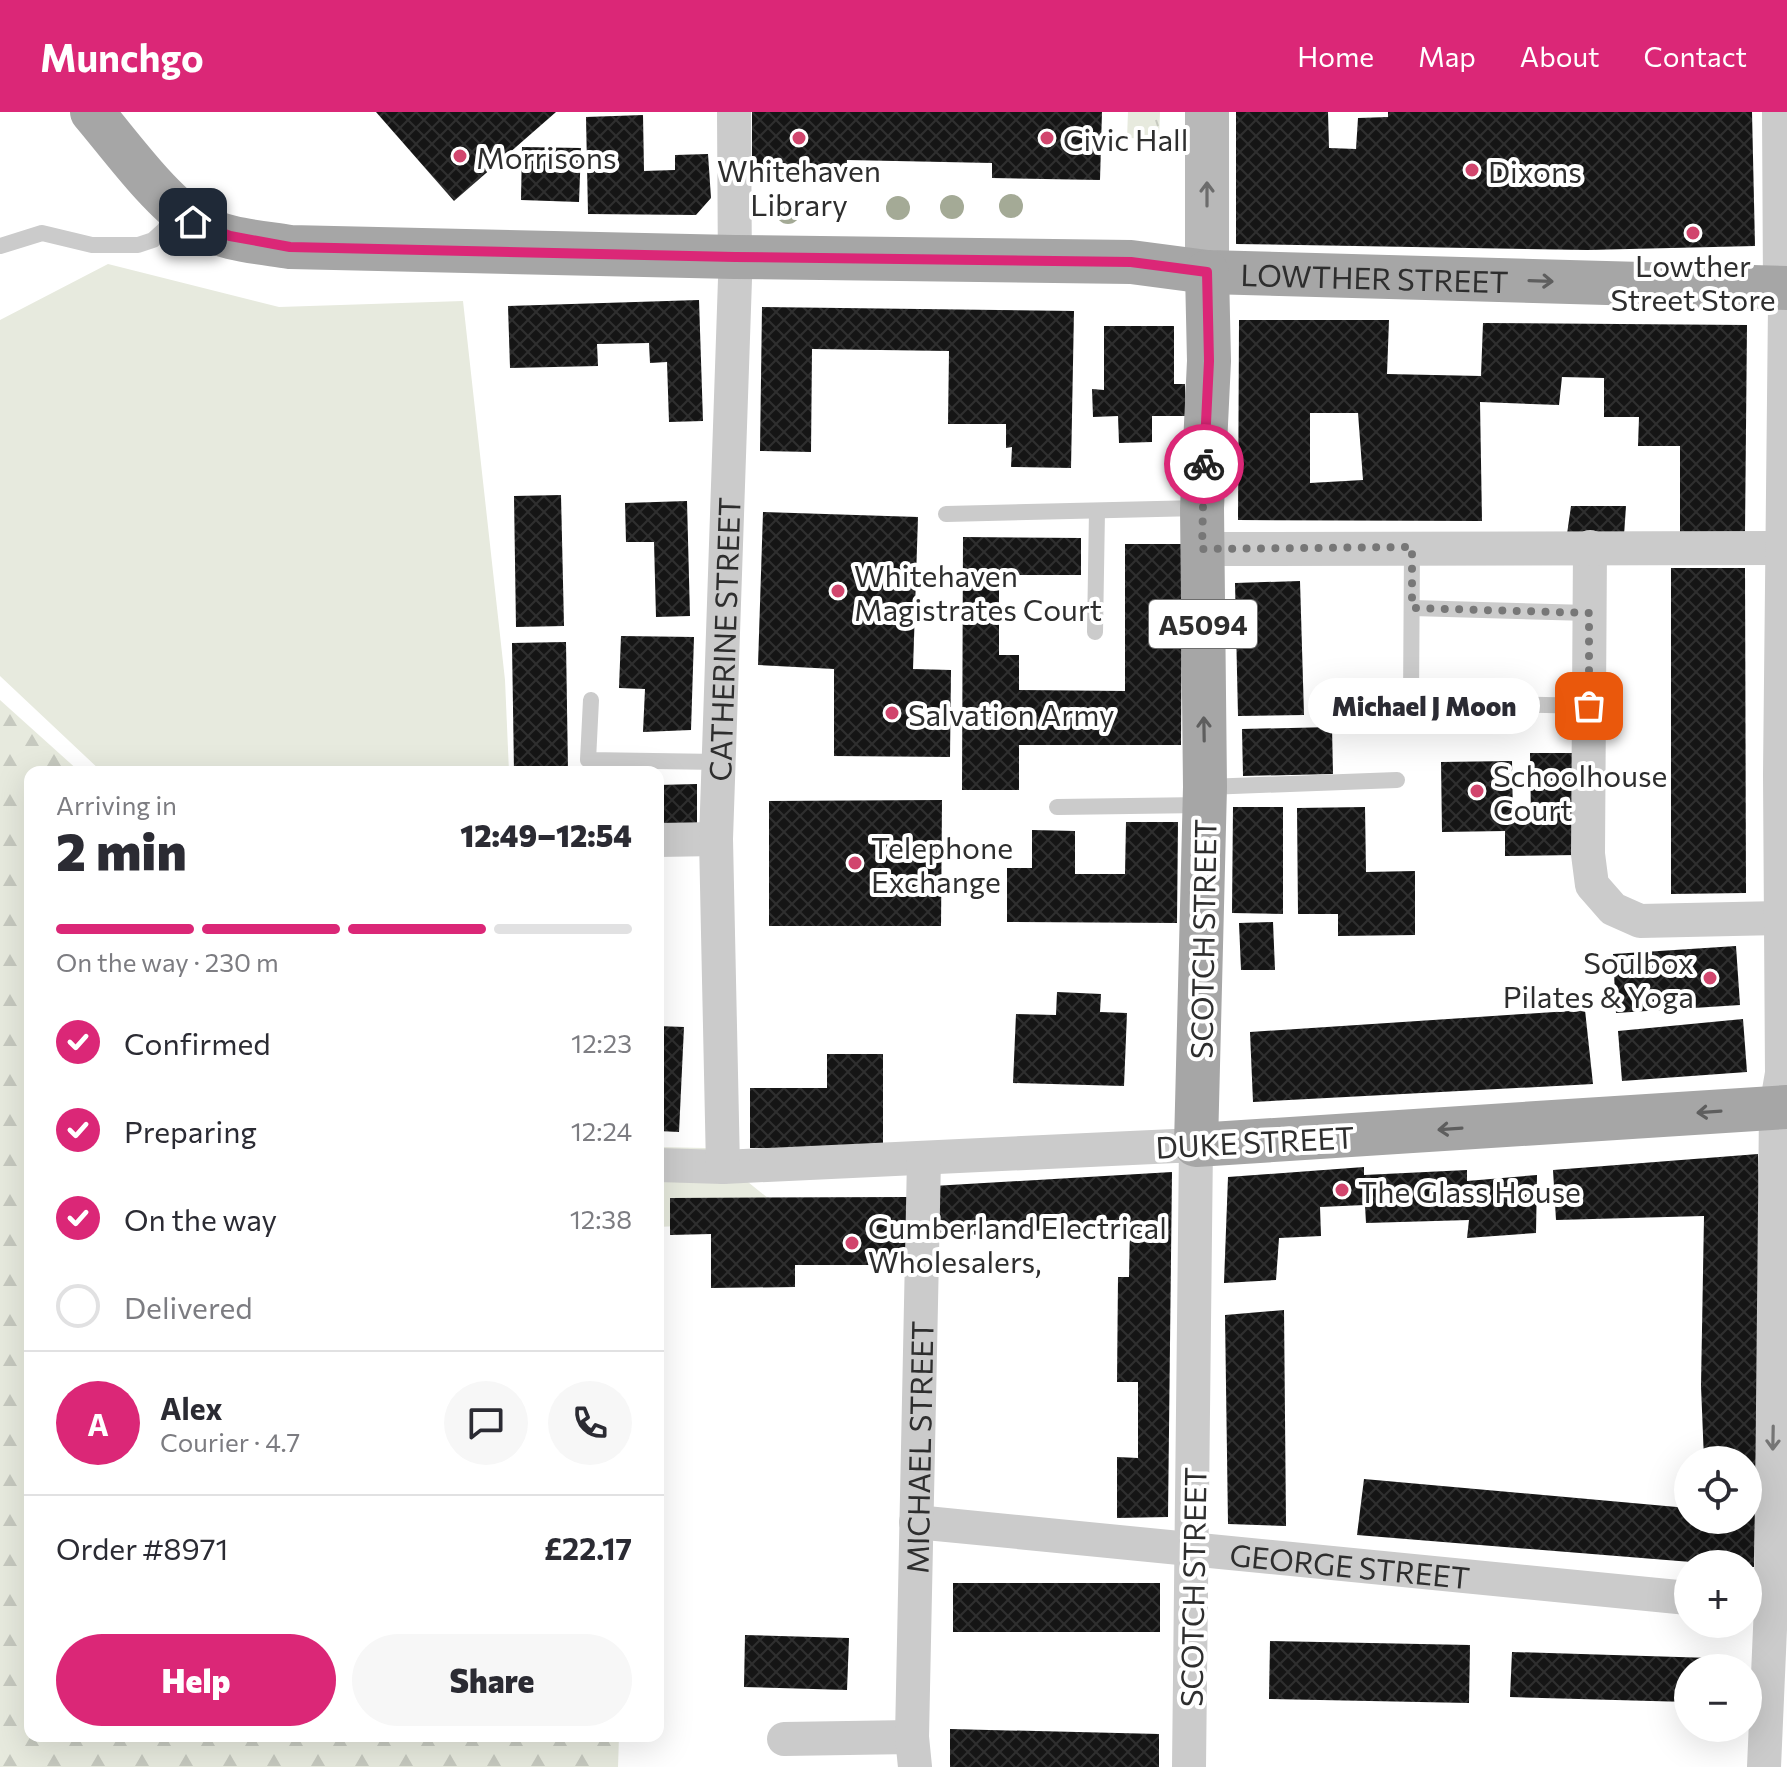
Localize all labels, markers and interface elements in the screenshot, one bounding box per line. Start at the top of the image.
text: Munchgo [40,33,204,80]
text: Home [1297,39,1374,73]
text: Map [1418,39,1476,73]
text: About [1520,39,1600,73]
text: Contact [1644,39,1747,73]
place label: Civic Hall [1063,120,1188,157]
marker: Whitehaven Library [790,129,808,147]
marker: Civic Hall [1038,129,1056,147]
place label: Morrisons [476,138,617,175]
marker: Morrisons [451,147,469,165]
place label: Whitehaven Library [717,151,881,222]
place label: Dixons [1488,152,1582,189]
marker: Dixons [1463,161,1481,179]
one-way arrow [1199,181,1215,208]
pin [159,188,227,256]
icon: home [171,200,215,244]
marker: Lowther Street Store [1684,224,1702,242]
place label: Lowther Street Store [1610,246,1776,317]
street label: LOWTHER STREET [1240,254,1509,299]
one-way arrow [1527,273,1554,288]
courier [1164,424,1244,504]
icon: bike [1182,442,1226,486]
street label: CATHERINE STREET [699,496,746,782]
place label: Whitehaven Magistrates Court [854,556,1102,627]
marker: Whitehaven Magistrates Court [829,582,847,600]
road number: A5094 [1149,600,1257,648]
pin [1555,672,1623,740]
callout: Michael J Moon [1309,678,1541,734]
icon: bag [1567,684,1611,728]
text: Michael J Moon [1332,690,1516,721]
place label: Salvation Army [908,695,1115,732]
marker: Salvation Army [883,704,901,722]
one-way arrow [1197,716,1212,743]
place label: Schoolhouse Court [1493,756,1667,827]
marker: Schoolhouse Court [1468,782,1486,800]
text: Arriving in [56,789,177,820]
text: 12:49–12:54 [460,816,632,853]
text: 2 min [56,818,187,882]
street label: SCOTCH STREET [1181,819,1223,1059]
place label: Telephone Exchange [871,828,1013,899]
marker: Telephone Exchange [846,854,864,872]
place label: Soulbox Pilates & Yoga [1503,943,1694,1014]
text: On the way · 230 m [56,946,279,977]
marker: Soulbox Pilates & Yoga [1701,969,1719,987]
icon: check [56,1020,100,1064]
text: Confirmed [124,1024,271,1061]
text: 12:23 [571,1027,632,1058]
one-way arrow [1696,1105,1723,1120]
icon: check [56,1108,100,1152]
text: Preparing [124,1112,257,1149]
text: 12:24 [571,1115,632,1146]
street label: DUKE STREET [1155,1117,1355,1165]
one-way arrow [1437,1121,1464,1136]
place label: The Glass House [1358,1172,1581,1209]
marker: The Glass House [1333,1181,1351,1199]
icon: check [56,1196,100,1240]
text: On the way [124,1200,277,1237]
text: 12:38 [570,1203,632,1234]
place label: Cumberland Electrical Wholesalers, [868,1208,1167,1279]
marker: Cumberland Electrical Wholesalers, [843,1234,861,1252]
text: Delivered [124,1288,253,1325]
street label: MICHAEL STREET [897,1320,939,1574]
button: chat [444,1381,528,1465]
button: phone [548,1381,632,1465]
text: Alex [160,1389,223,1426]
text: A [87,1405,109,1442]
one-way arrow [1765,1424,1780,1451]
text: Courier · 4.7 [160,1426,300,1457]
map controls [1674,1446,1762,1742]
button: locate [1674,1446,1762,1534]
street label: SCOTCH STREET [1171,1467,1213,1707]
text: Order #8971 [56,1529,228,1566]
text: £22.17 [544,1529,632,1566]
street label: GEORGE STREET [1228,1535,1472,1595]
button: + [1674,1550,1762,1638]
button: Help [56,1634,336,1726]
button: Share [352,1634,632,1726]
button: − [1674,1654,1762,1742]

